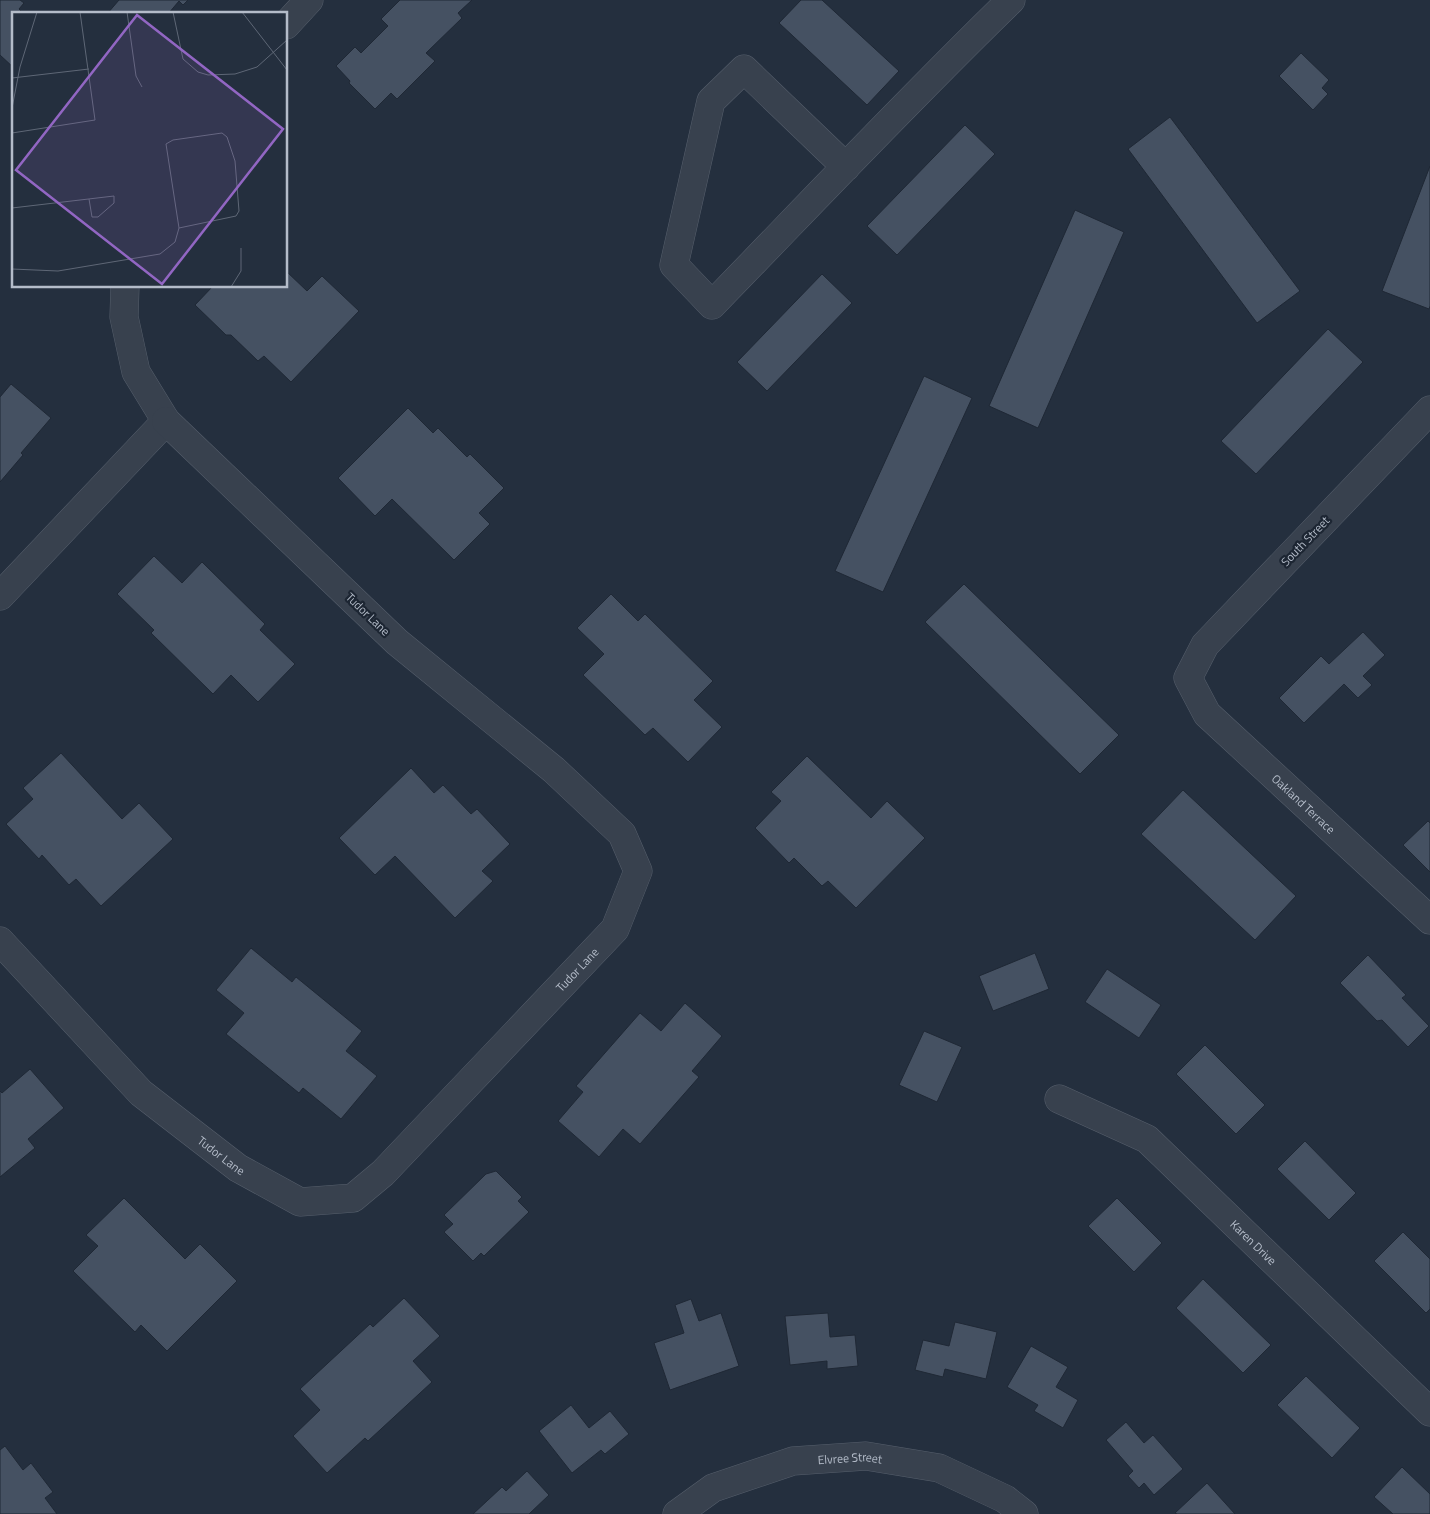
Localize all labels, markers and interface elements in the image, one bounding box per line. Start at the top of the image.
inset map [12,12,288,288]
street label: South Street [1276,511,1334,570]
street label: Tudor Lane [341,588,395,640]
street label: Oakland Terrace [1268,769,1340,838]
street label: Tudor Lane [551,943,603,996]
street label: Tudor Lane [194,1131,249,1180]
street label: Karen Drive [1226,1215,1281,1269]
street label: Elvree Street [817,1447,885,1469]

